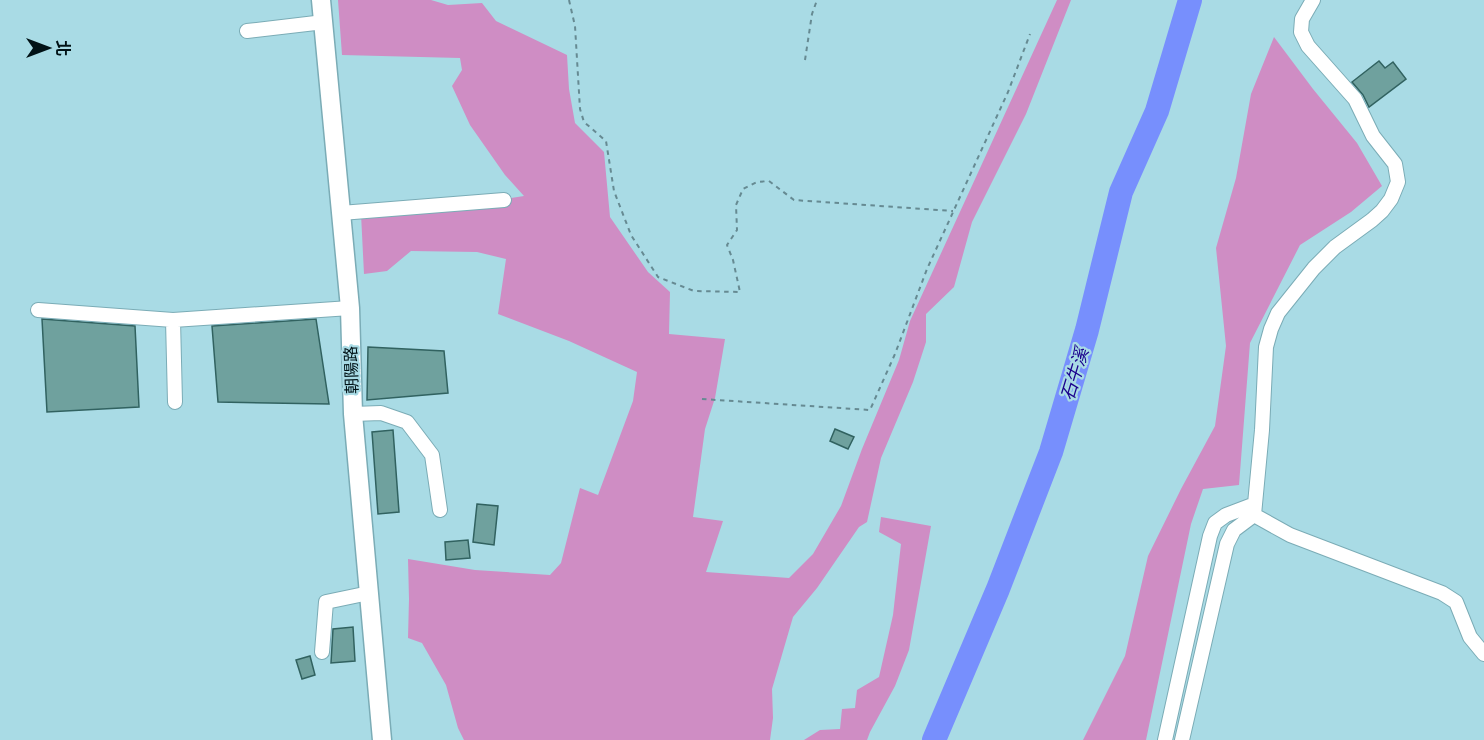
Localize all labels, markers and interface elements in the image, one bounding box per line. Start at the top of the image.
north arrow [18,18,78,78]
text: 北 [52,40,74,56]
water label: 石牛溪 [1055,342,1094,403]
street label: 朝陽路 [339,346,363,394]

